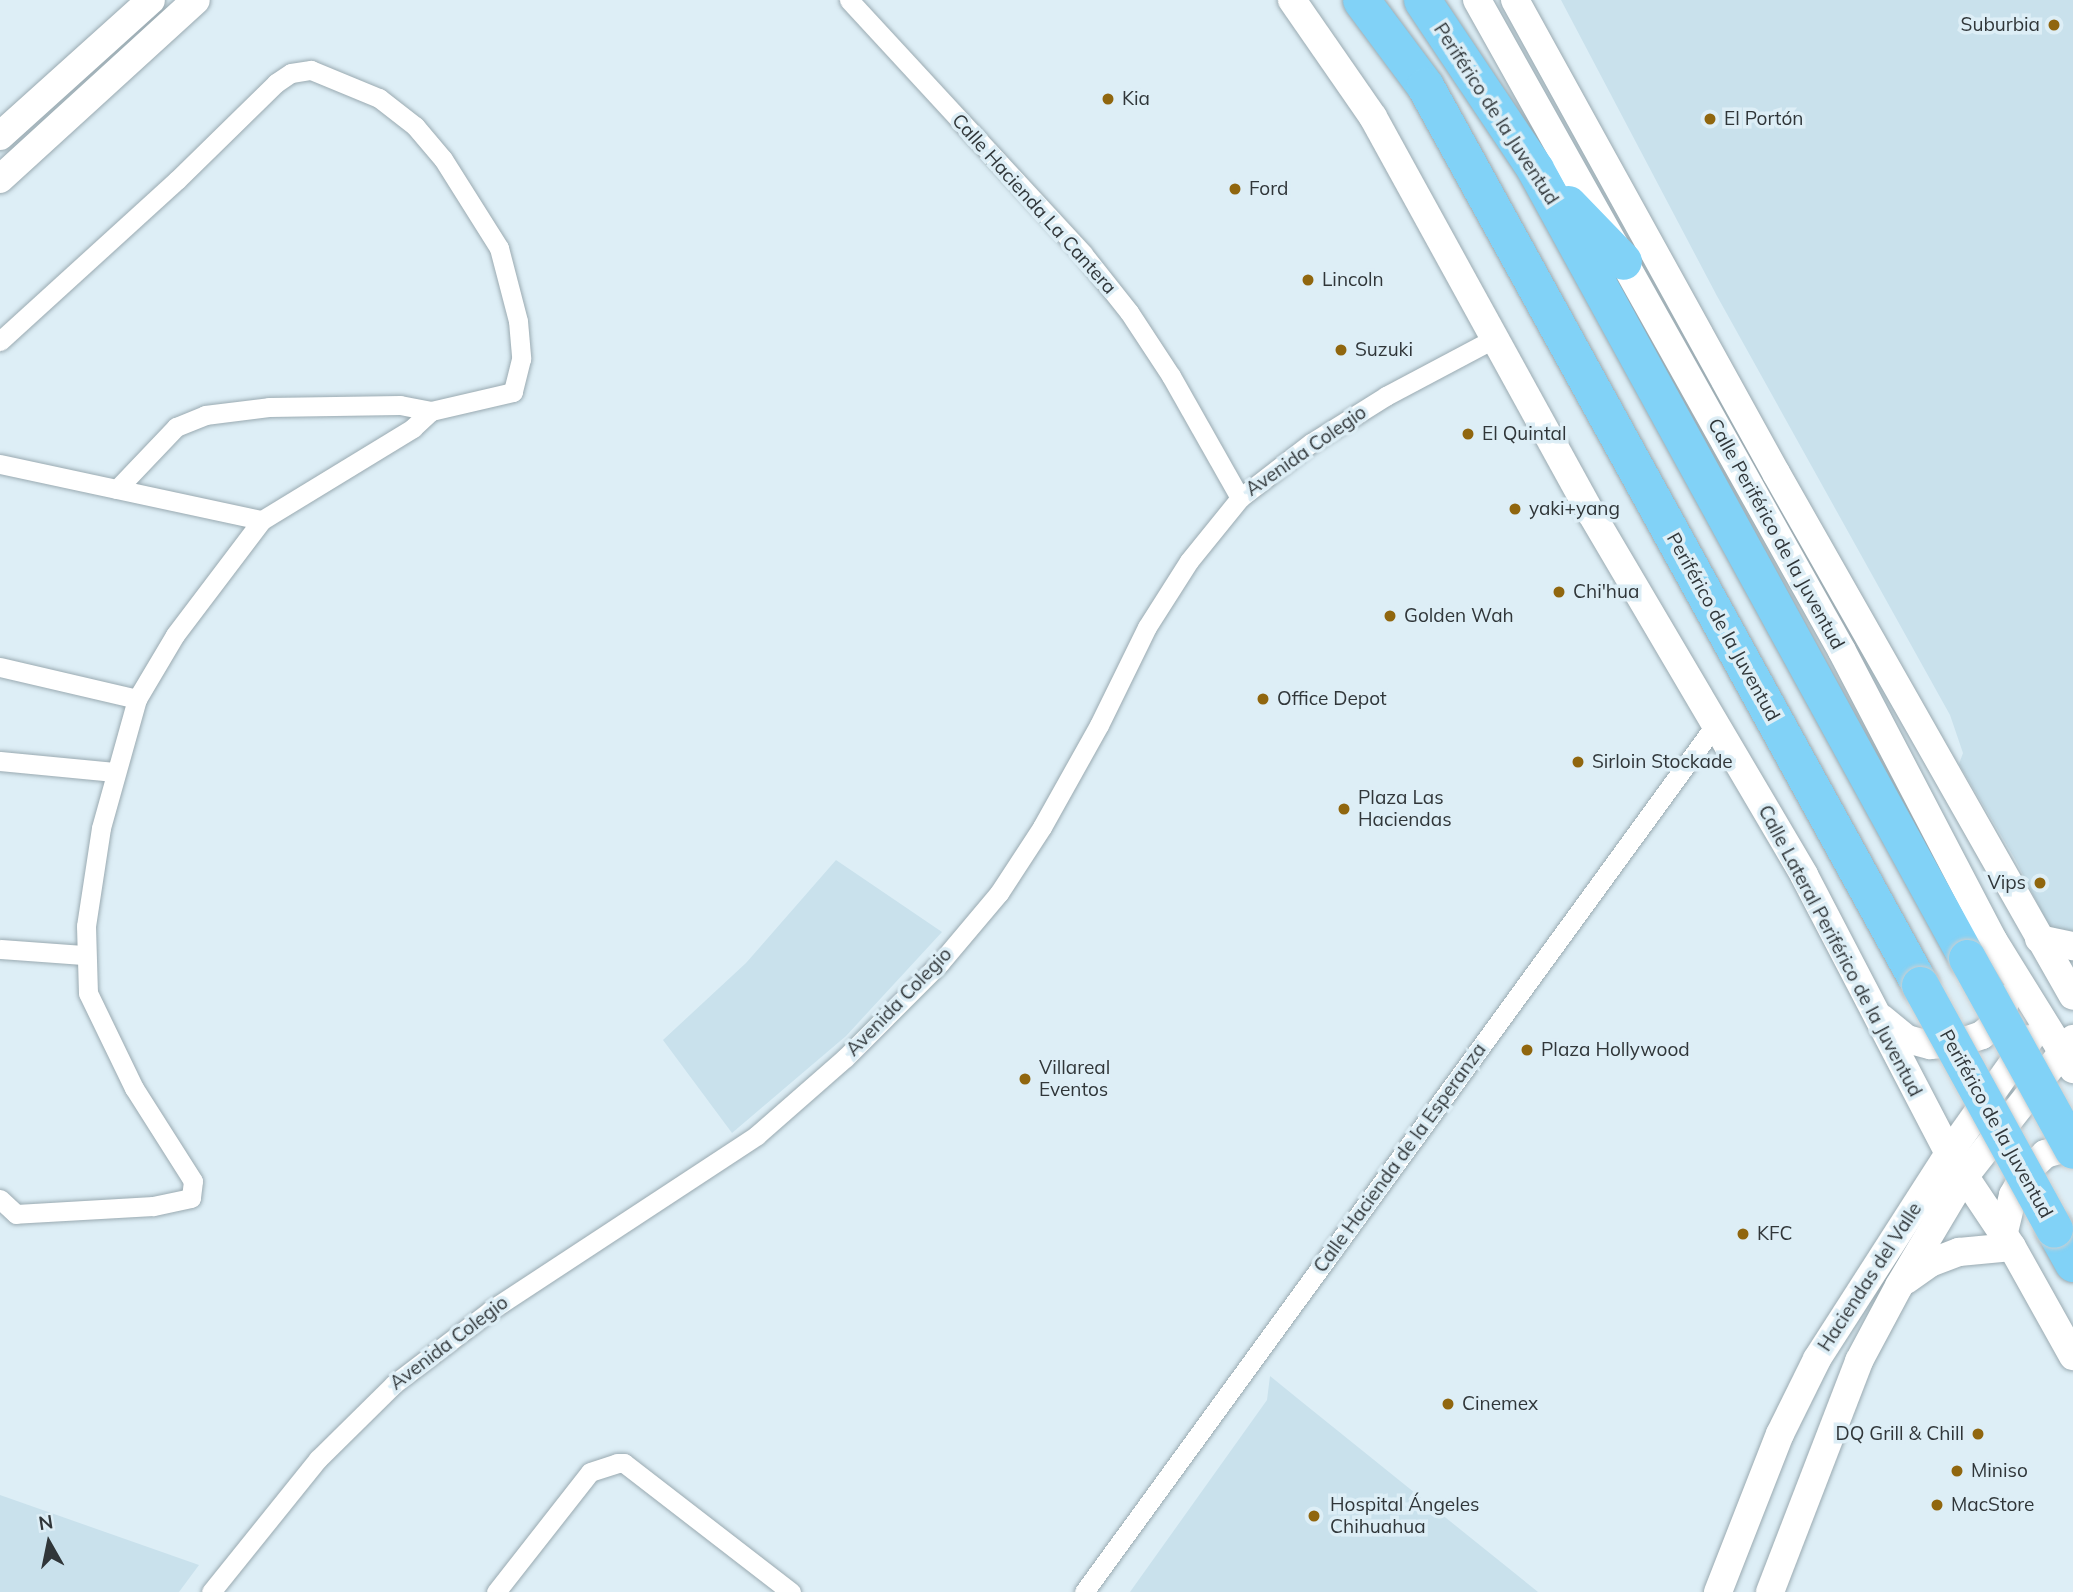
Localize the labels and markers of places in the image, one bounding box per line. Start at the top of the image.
place label: Suburbia [1961,14,2040,36]
marker: Suburbia [2046,17,2062,33]
place label: Kia [1122,88,1150,110]
marker: Kia [1100,91,1116,107]
place label: El Portón [1724,108,1803,130]
marker: El Portón [1702,111,1718,127]
place label: Ford [1249,178,1288,200]
marker: Ford [1227,181,1243,197]
place label: Lincoln [1322,269,1384,291]
marker: Lincoln [1300,272,1316,288]
place label: Suzuki [1355,339,1413,361]
marker: Suzuki [1333,342,1349,358]
place label: El Quintal [1482,423,1567,445]
marker: El Quintal [1460,426,1476,442]
place label: yaki+yang [1529,498,1620,520]
marker: yaki+yang [1507,501,1523,517]
place label: Chi'hua [1573,581,1639,603]
marker: Chi'hua [1551,584,1567,600]
place label: Golden Wah [1404,605,1514,627]
marker: Golden Wah [1382,608,1398,624]
place label: Office Depot [1277,688,1387,710]
marker: Office Depot [1255,691,1271,707]
place label: Sirloin Stockade [1592,751,1733,773]
marker: Sirloin Stockade [1570,754,1586,770]
place label: Plaza Las Haciendas [1358,787,1452,831]
marker: Plaza Las Haciendas [1336,801,1352,817]
place label: Vips [1987,872,2026,894]
marker: Vips [2032,875,2048,891]
place label: Plaza Hollywood [1541,1039,1690,1061]
marker: Plaza Hollywood [1519,1042,1535,1058]
place label: Villareal Eventos [1039,1057,1110,1101]
marker: Villareal Eventos [1017,1071,1033,1087]
place label: KFC [1757,1223,1792,1245]
marker: KFC [1735,1226,1751,1242]
place label: Cinemex [1462,1393,1538,1415]
marker: Cinemex [1440,1396,1456,1412]
place label: DQ Grill & Chill [1835,1423,1964,1445]
marker: DQ Grill & Chill [1970,1426,1986,1442]
place label: Miniso [1971,1460,2028,1482]
marker: Miniso [1949,1463,1965,1479]
place label: Hospital Ángeles Chihuahua [1330,1494,1479,1538]
place label: MacStore [1951,1494,2034,1516]
marker: MacStore [1929,1497,1945,1513]
marker: Hospital Ángeles Chihuahua [1304,1506,1324,1526]

